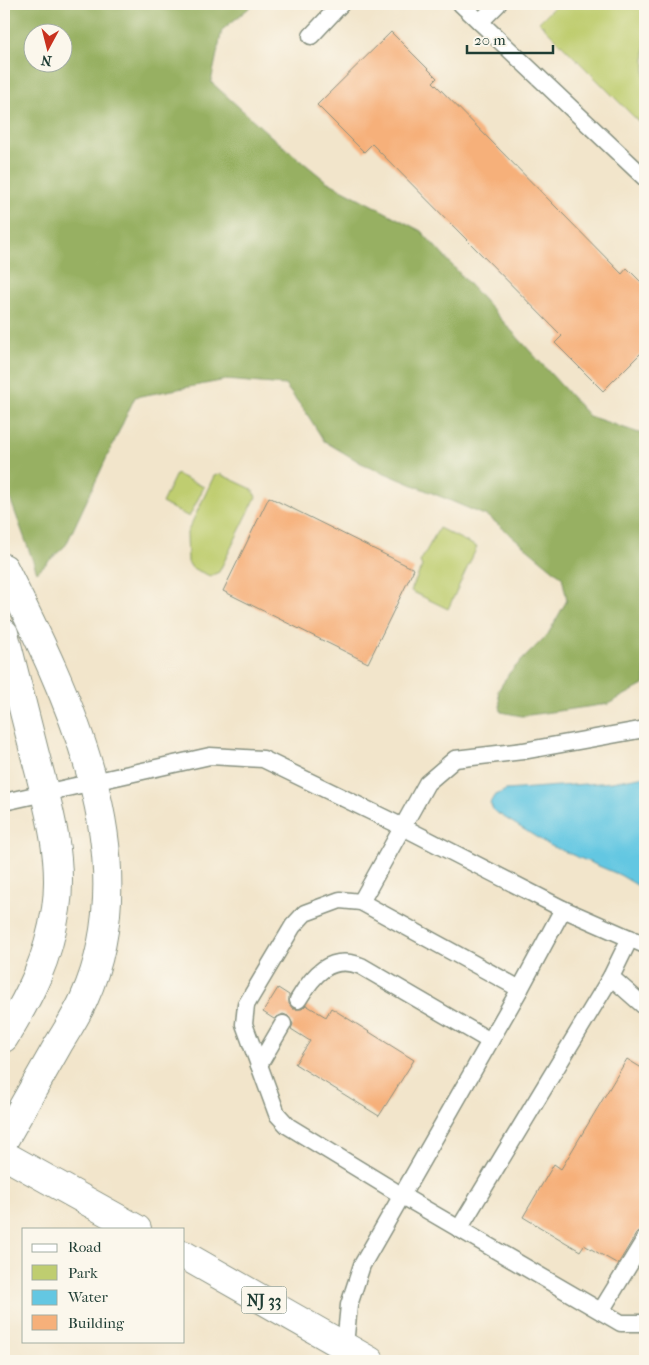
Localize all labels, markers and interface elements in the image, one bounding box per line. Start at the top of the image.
north arrow [22,22,72,72]
scale bar [467,22,553,54]
text: 20 m [474,31,506,49]
text: N [40,51,53,69]
legend [22,1228,185,1342]
text: Road [68,1238,102,1256]
text: Park [68,1264,98,1282]
road number: NJ 33 [242,1286,286,1314]
text: Water [67,1288,108,1306]
text: Building [68,1314,125,1332]

